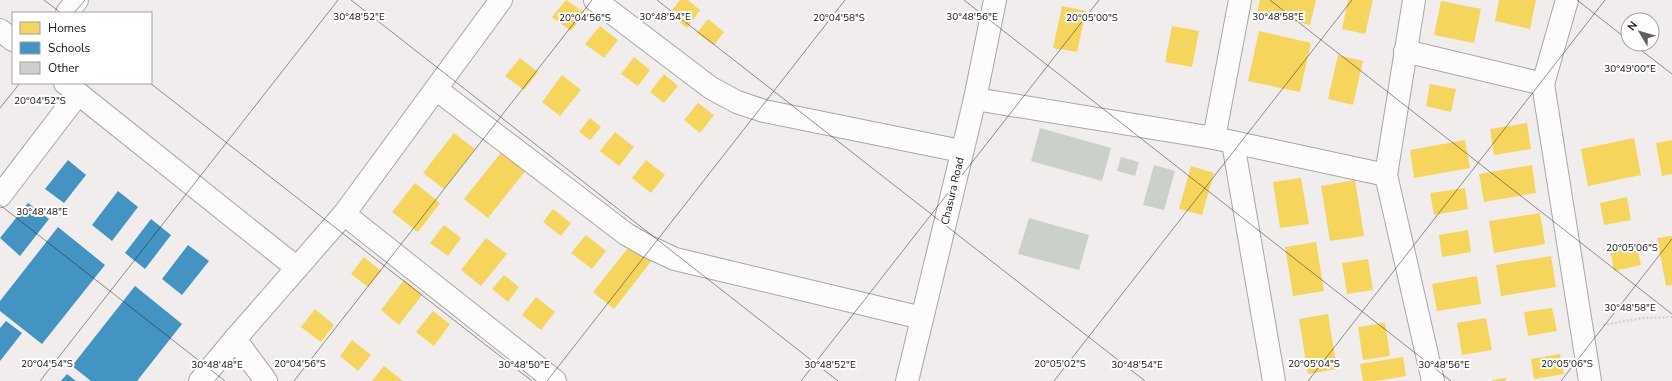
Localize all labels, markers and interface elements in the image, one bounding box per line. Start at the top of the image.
text: 30°48'52"E [333,10,385,24]
text: 30°48'54"E [639,10,691,24]
text: 30°48'56"E [946,10,998,24]
text: 30°48'58"E [1252,10,1304,24]
text: 20°04'56"S [559,11,611,25]
text: 20°04'58"S [813,11,865,25]
text: 20°05'00"S [1066,11,1118,25]
legend [12,12,152,84]
north arrow [1620,12,1660,52]
text: N [1624,18,1641,34]
text: Homes [48,20,86,36]
text: Schools [48,40,91,56]
text: Other [48,60,80,76]
text: 30°49'00"E [1604,62,1656,76]
text: 20°04'52"S [14,94,66,108]
street label: Chasura Road [937,156,968,226]
text: 30°48'48"E [16,205,68,219]
text: 20°05'06"S [1606,241,1658,255]
text: 30°48'58"E [1604,301,1656,315]
text: 20°04'54"S [21,357,73,371]
text: 20°04'56"S [274,357,326,371]
text: 20°05'02"S [1034,357,1086,371]
text: 20°05'04"S [1288,357,1340,371]
text: 20°05'06"S [1541,357,1593,371]
text: 30°48'48"E [191,358,243,372]
text: 30°48'50"E [498,358,550,372]
text: 30°48'52"E [804,358,856,372]
text: 30°48'54"E [1111,358,1163,372]
text: 30°48'56"E [1418,358,1470,372]

